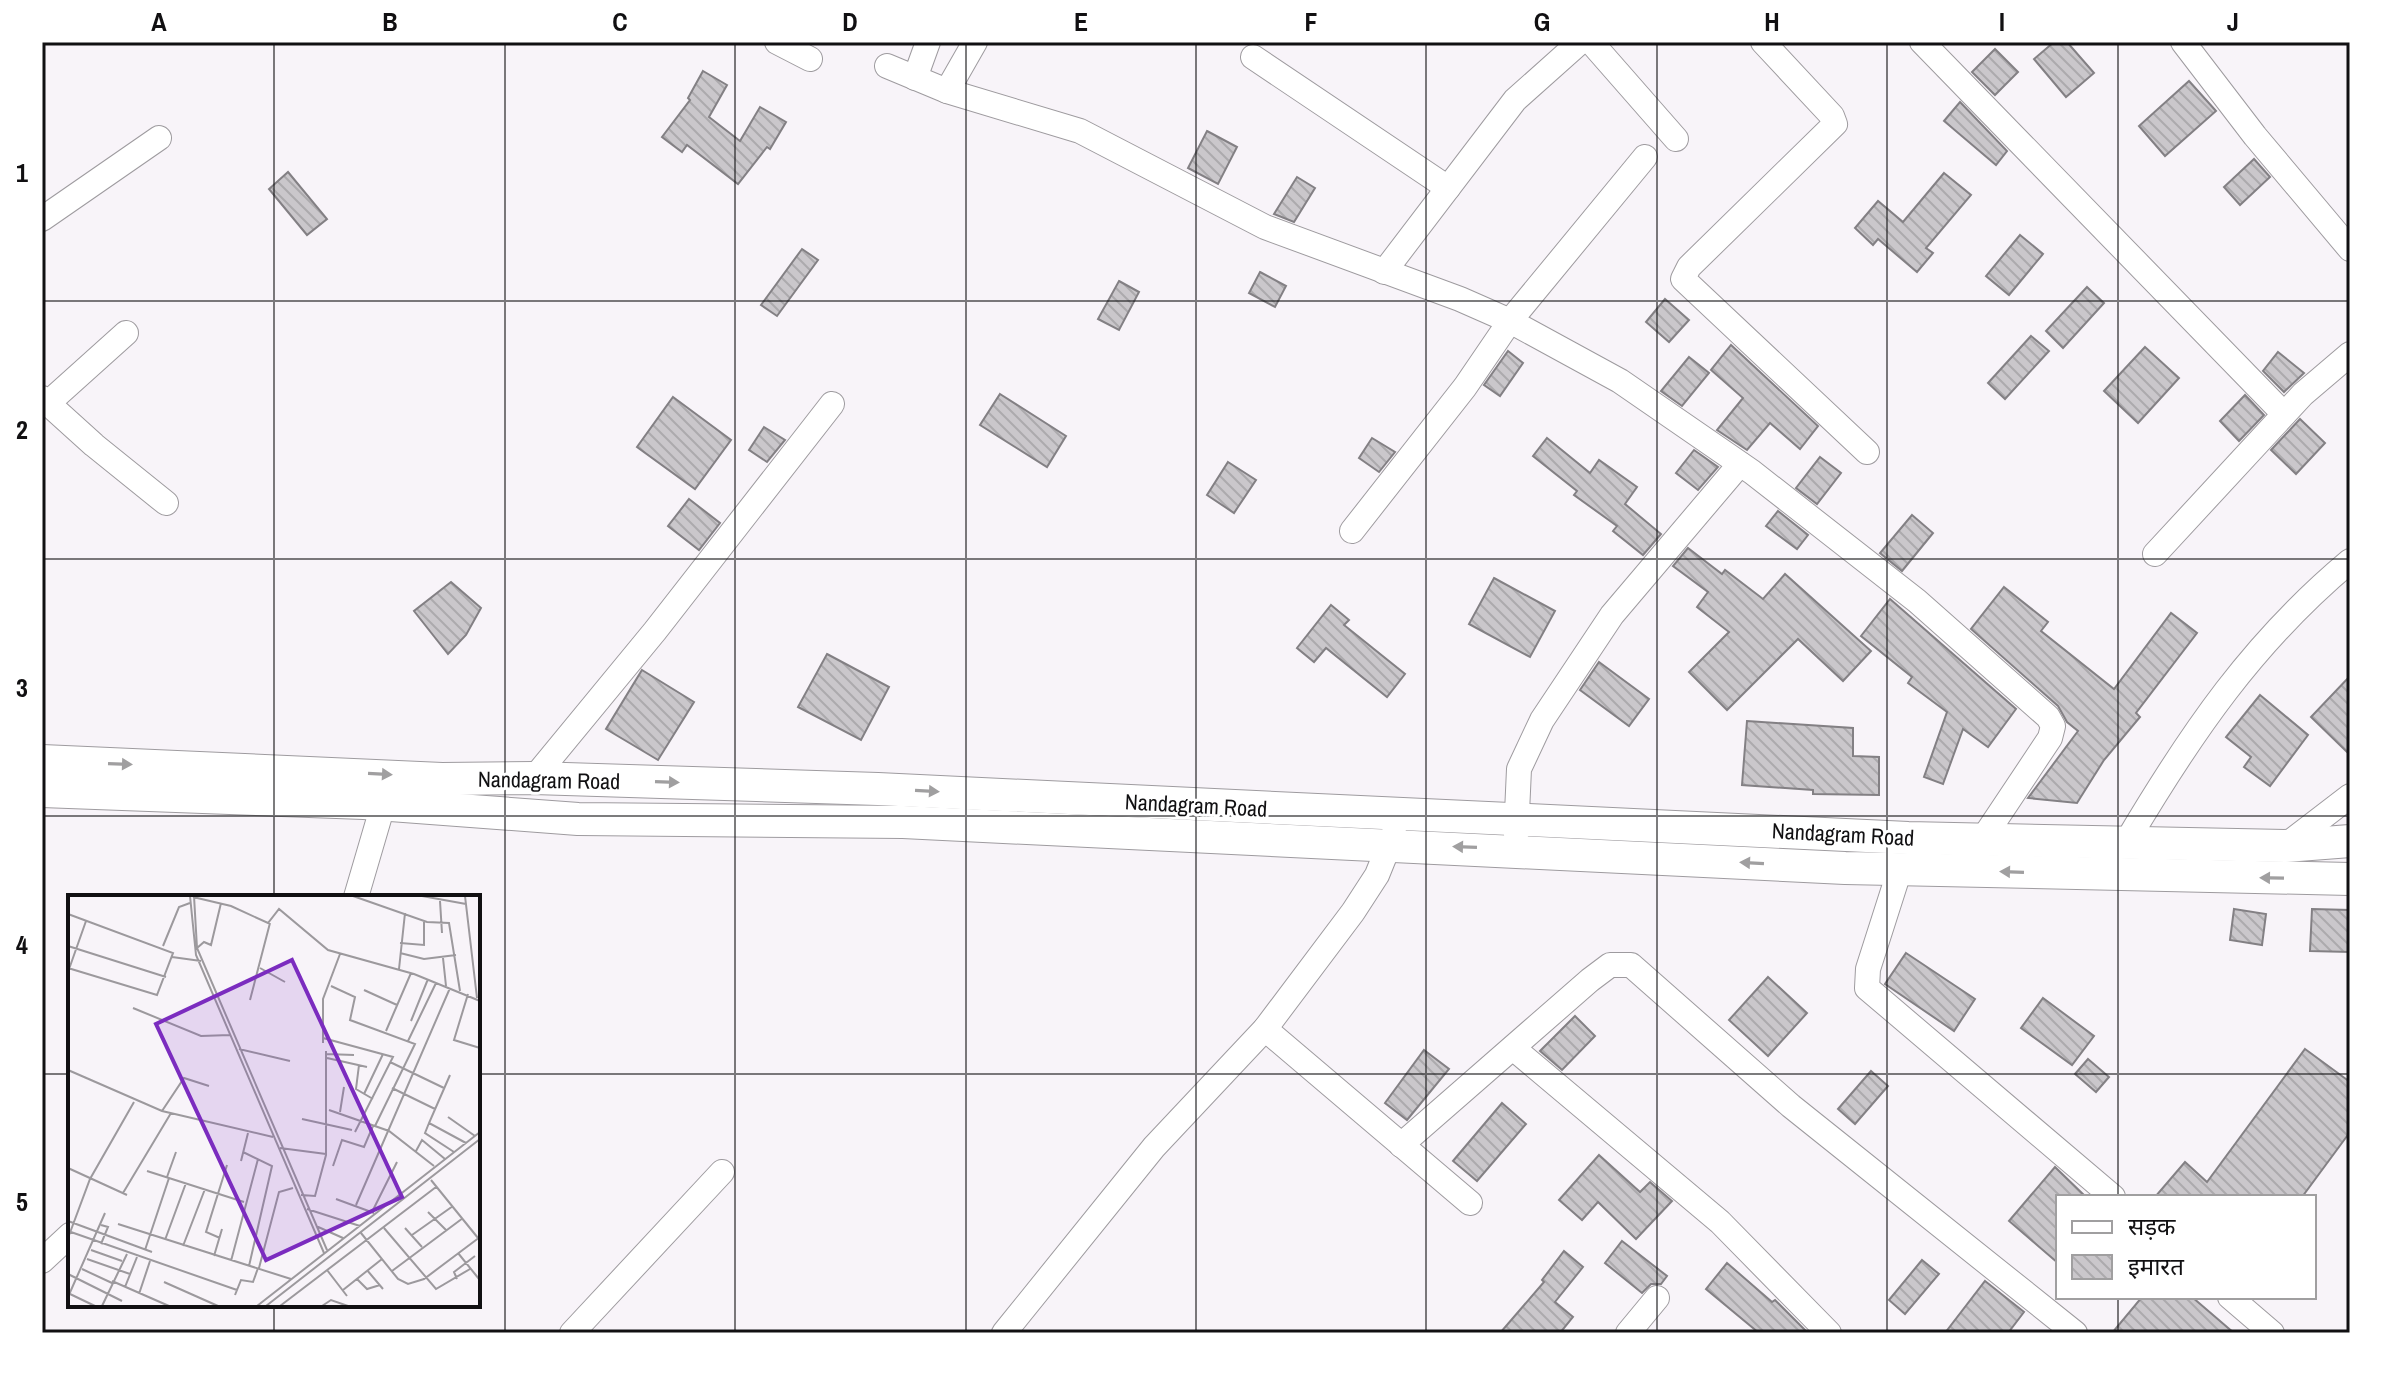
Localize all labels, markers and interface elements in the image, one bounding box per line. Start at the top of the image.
text: A [151,4,167,39]
text: B [382,4,398,39]
text: C [612,4,628,39]
text: D [842,4,858,39]
text: E [1074,4,1088,39]
text: F [1304,4,1318,39]
text: G [1534,4,1550,39]
text: H [1764,4,1780,39]
text: I [1999,4,2005,39]
text: J [2227,4,2239,39]
text: 1 [16,155,28,190]
text: 2 [16,412,28,447]
text: 3 [16,670,28,705]
one-way arrow [108,758,133,771]
street label: Nandagram Road [478,764,620,796]
one-way arrow [368,767,393,780]
one-way arrow [655,776,681,789]
one-way arrow [915,785,940,798]
street label: Nandagram Road [1124,786,1268,824]
street label: Nandagram Road [1771,815,1915,853]
one-way arrow [1452,841,1477,854]
one-way arrow [1739,856,1764,869]
one-way arrow [1999,866,2024,879]
one-way arrow [2259,872,2284,884]
inset map [68,895,480,1307]
text: 4 [16,927,28,962]
text: 5 [16,1184,28,1219]
legend [2056,1195,2316,1299]
text: सड़क [2128,1210,2176,1242]
text: इमारत [2128,1250,2185,1282]

